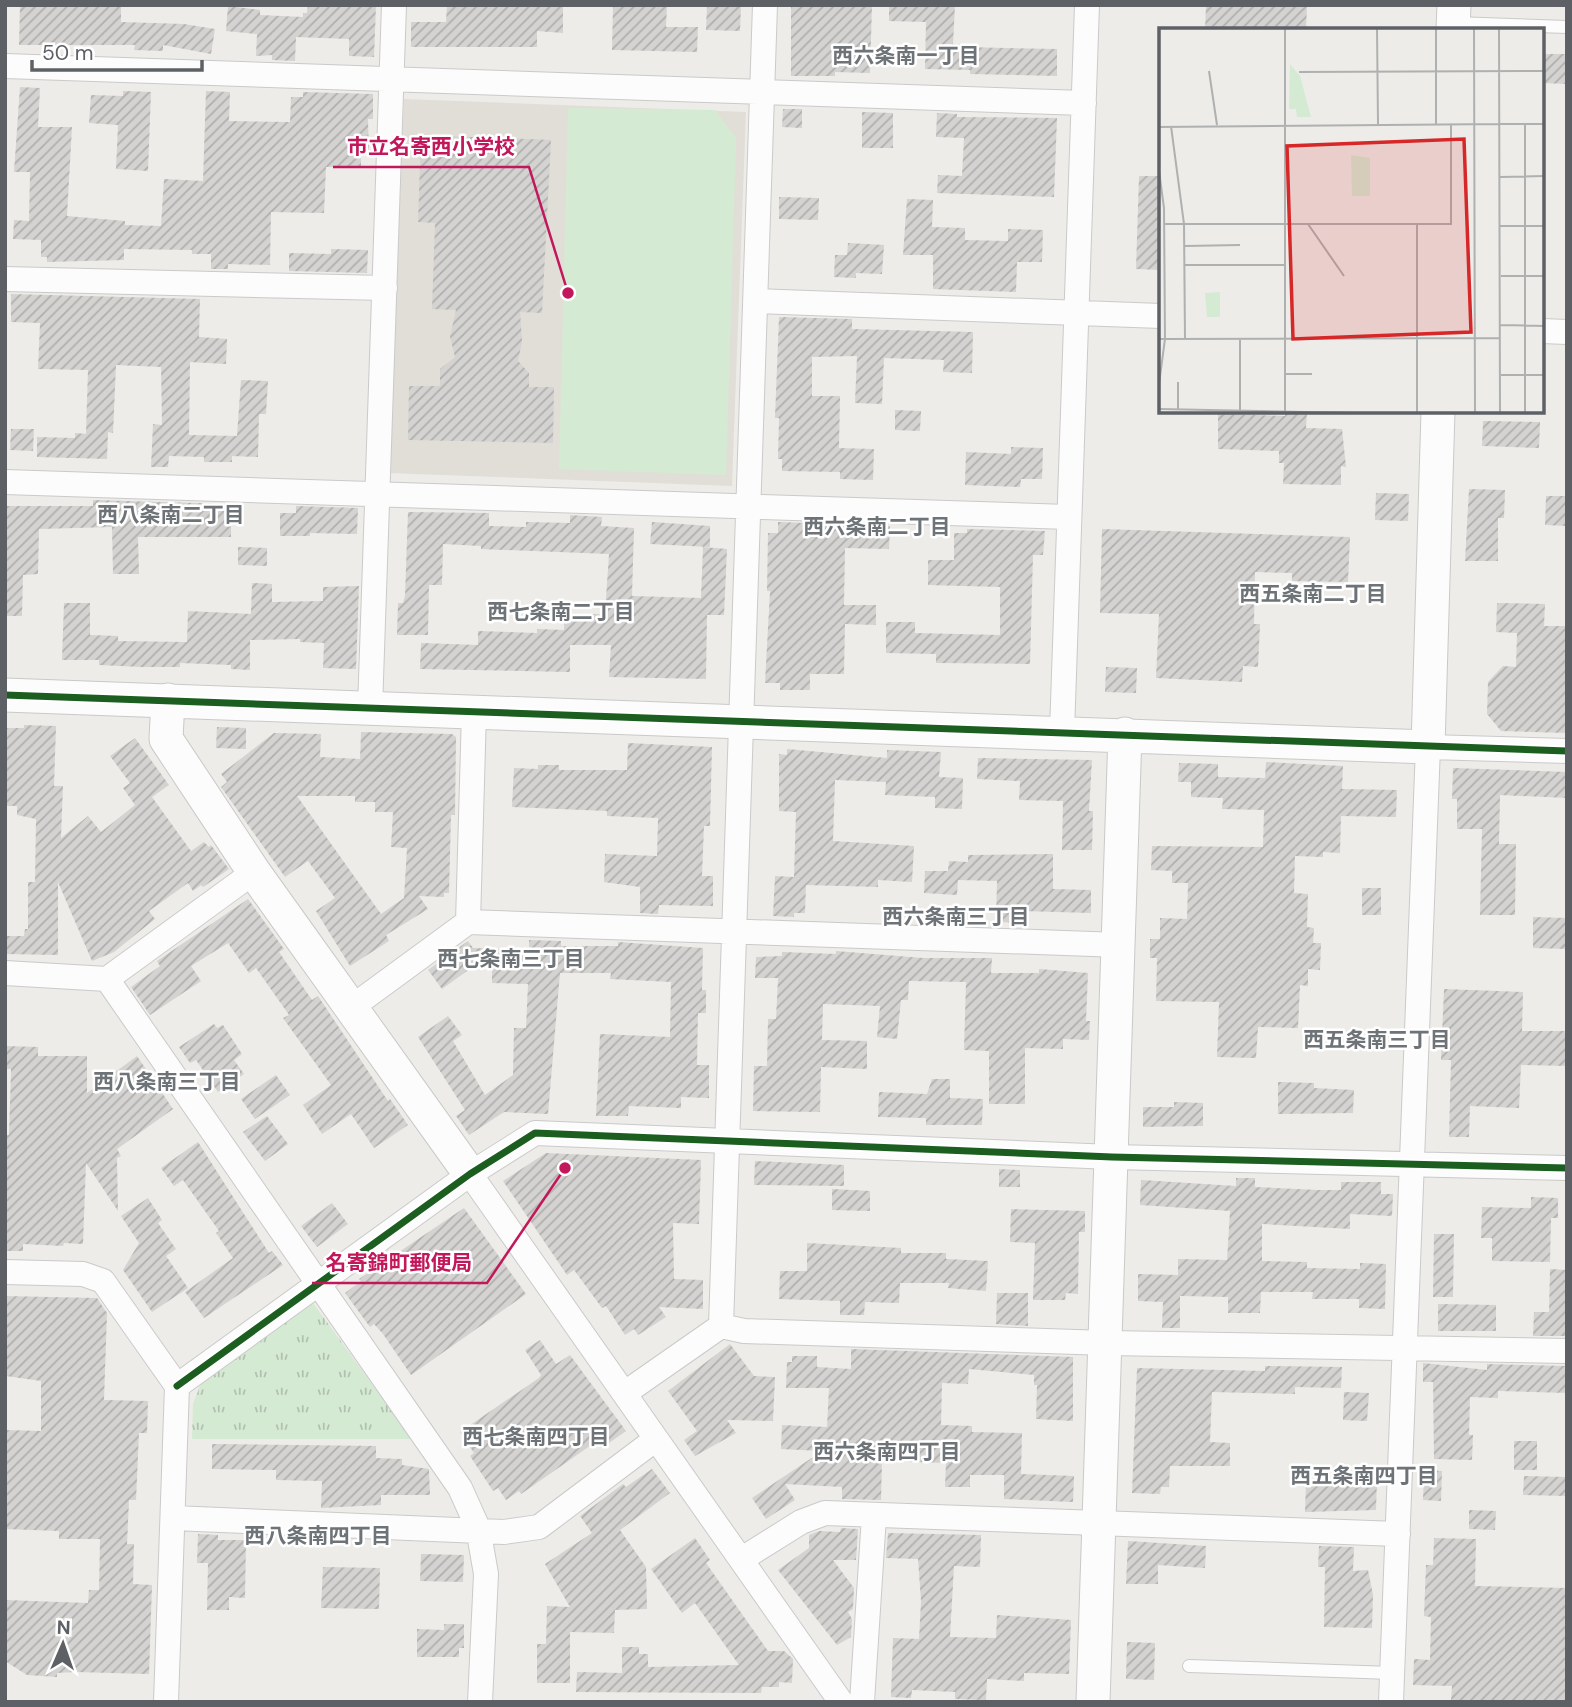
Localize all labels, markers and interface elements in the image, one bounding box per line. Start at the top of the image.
scale bar [32,28,201,72]
inset map [1159,28,1544,413]
text: 50 m [42,39,93,67]
district label: 西六条南一丁目 [833,42,980,70]
callout: 市立名寄西小学校 [333,125,529,167]
text: 市立名寄西小学校 [347,133,515,161]
district label: 西八条南二丁目 [98,501,245,529]
district label: 西六条南二丁目 [804,513,951,541]
district label: 西五条南二丁目 [1240,580,1387,608]
district label: 西七条南二丁目 [488,598,635,626]
district label: 西六条南三丁目 [883,903,1030,931]
district label: 西七条南三丁目 [438,945,585,973]
district label: 西五条南三丁目 [1304,1026,1451,1054]
district label: 西八条南三丁目 [94,1068,241,1096]
callout: 名寄錦町郵便局 [312,1241,487,1283]
text: 名寄錦町郵便局 [326,1249,473,1277]
district label: 西七条南四丁目 [463,1423,610,1451]
district label: 西六条南四丁目 [814,1438,961,1466]
district label: 西五条南四丁目 [1291,1462,1438,1490]
district label: 西八条南四丁目 [245,1522,392,1550]
north arrow [28,1609,98,1679]
text: N [56,1615,71,1640]

